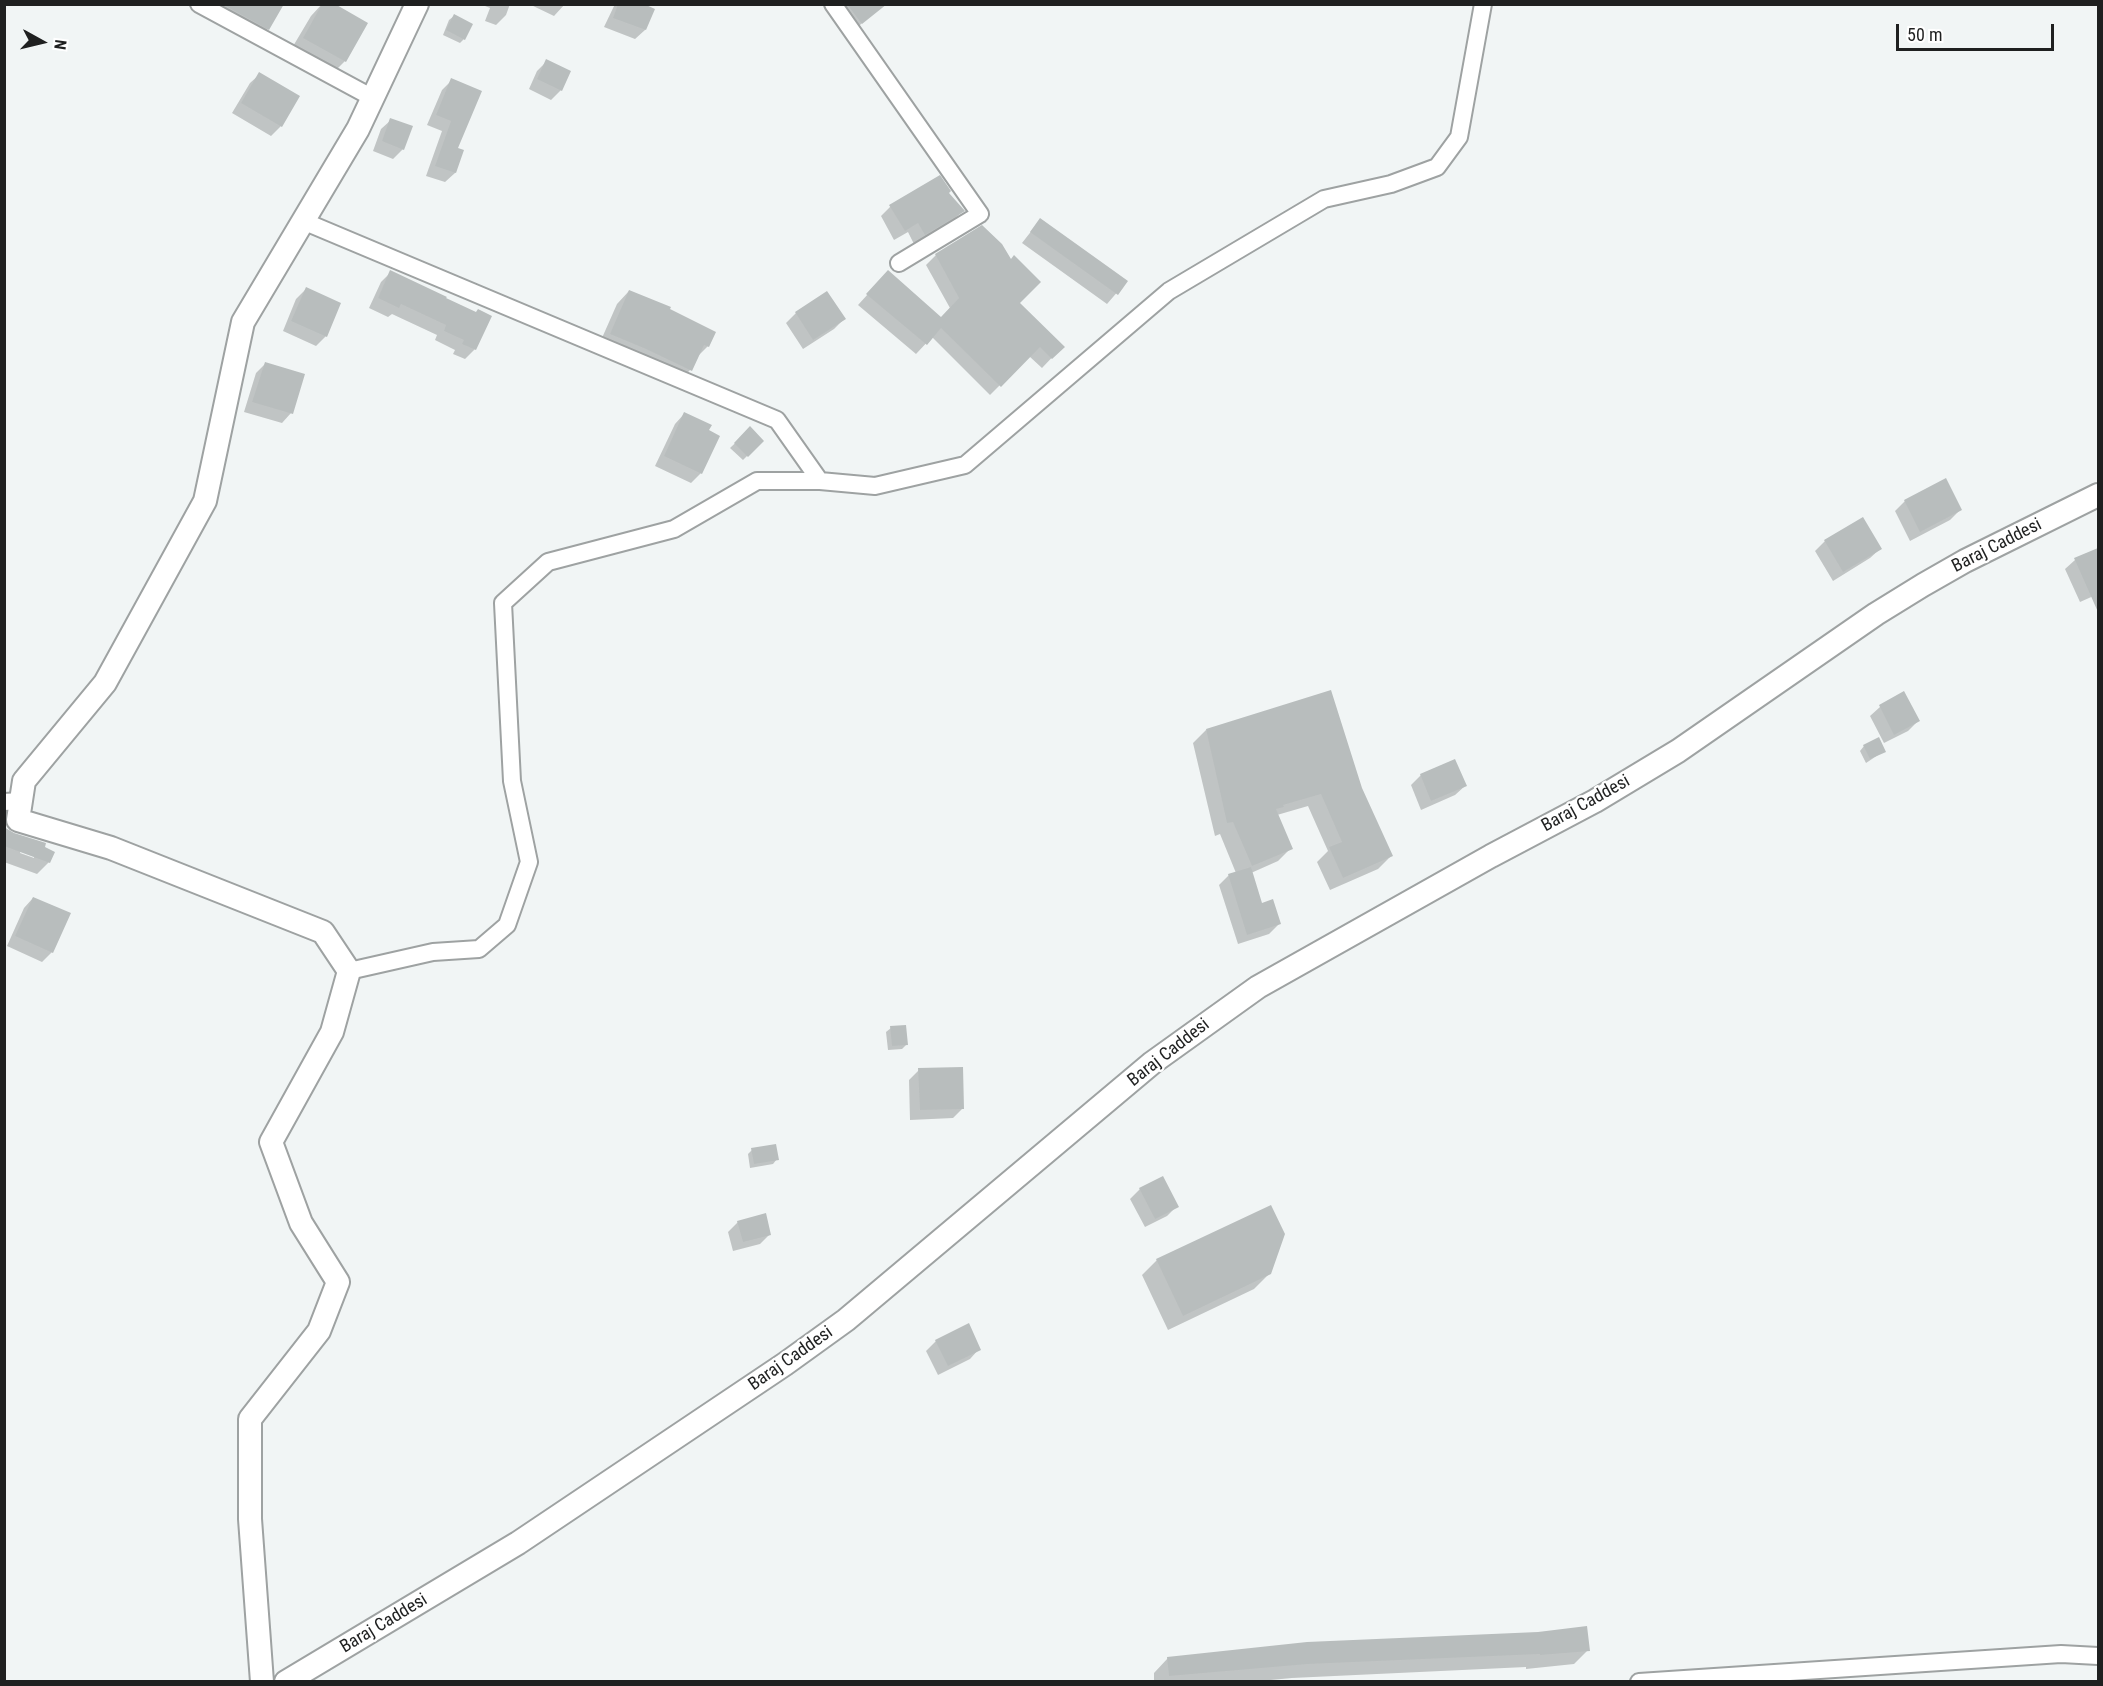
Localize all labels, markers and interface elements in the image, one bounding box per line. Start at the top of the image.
north arrow [12,12,72,72]
scale bar [1899,12,2056,50]
text: 50 m [1907,24,1942,45]
text: N [50,38,70,51]
street label: Baraj Caddesi [1949,514,2045,578]
street label: Baraj Caddesi [1538,771,1634,837]
street label: Baraj Caddesi [1124,1014,1214,1092]
street label: Baraj Caddesi [745,1322,837,1396]
street label: Baraj Caddesi [337,1590,431,1658]

